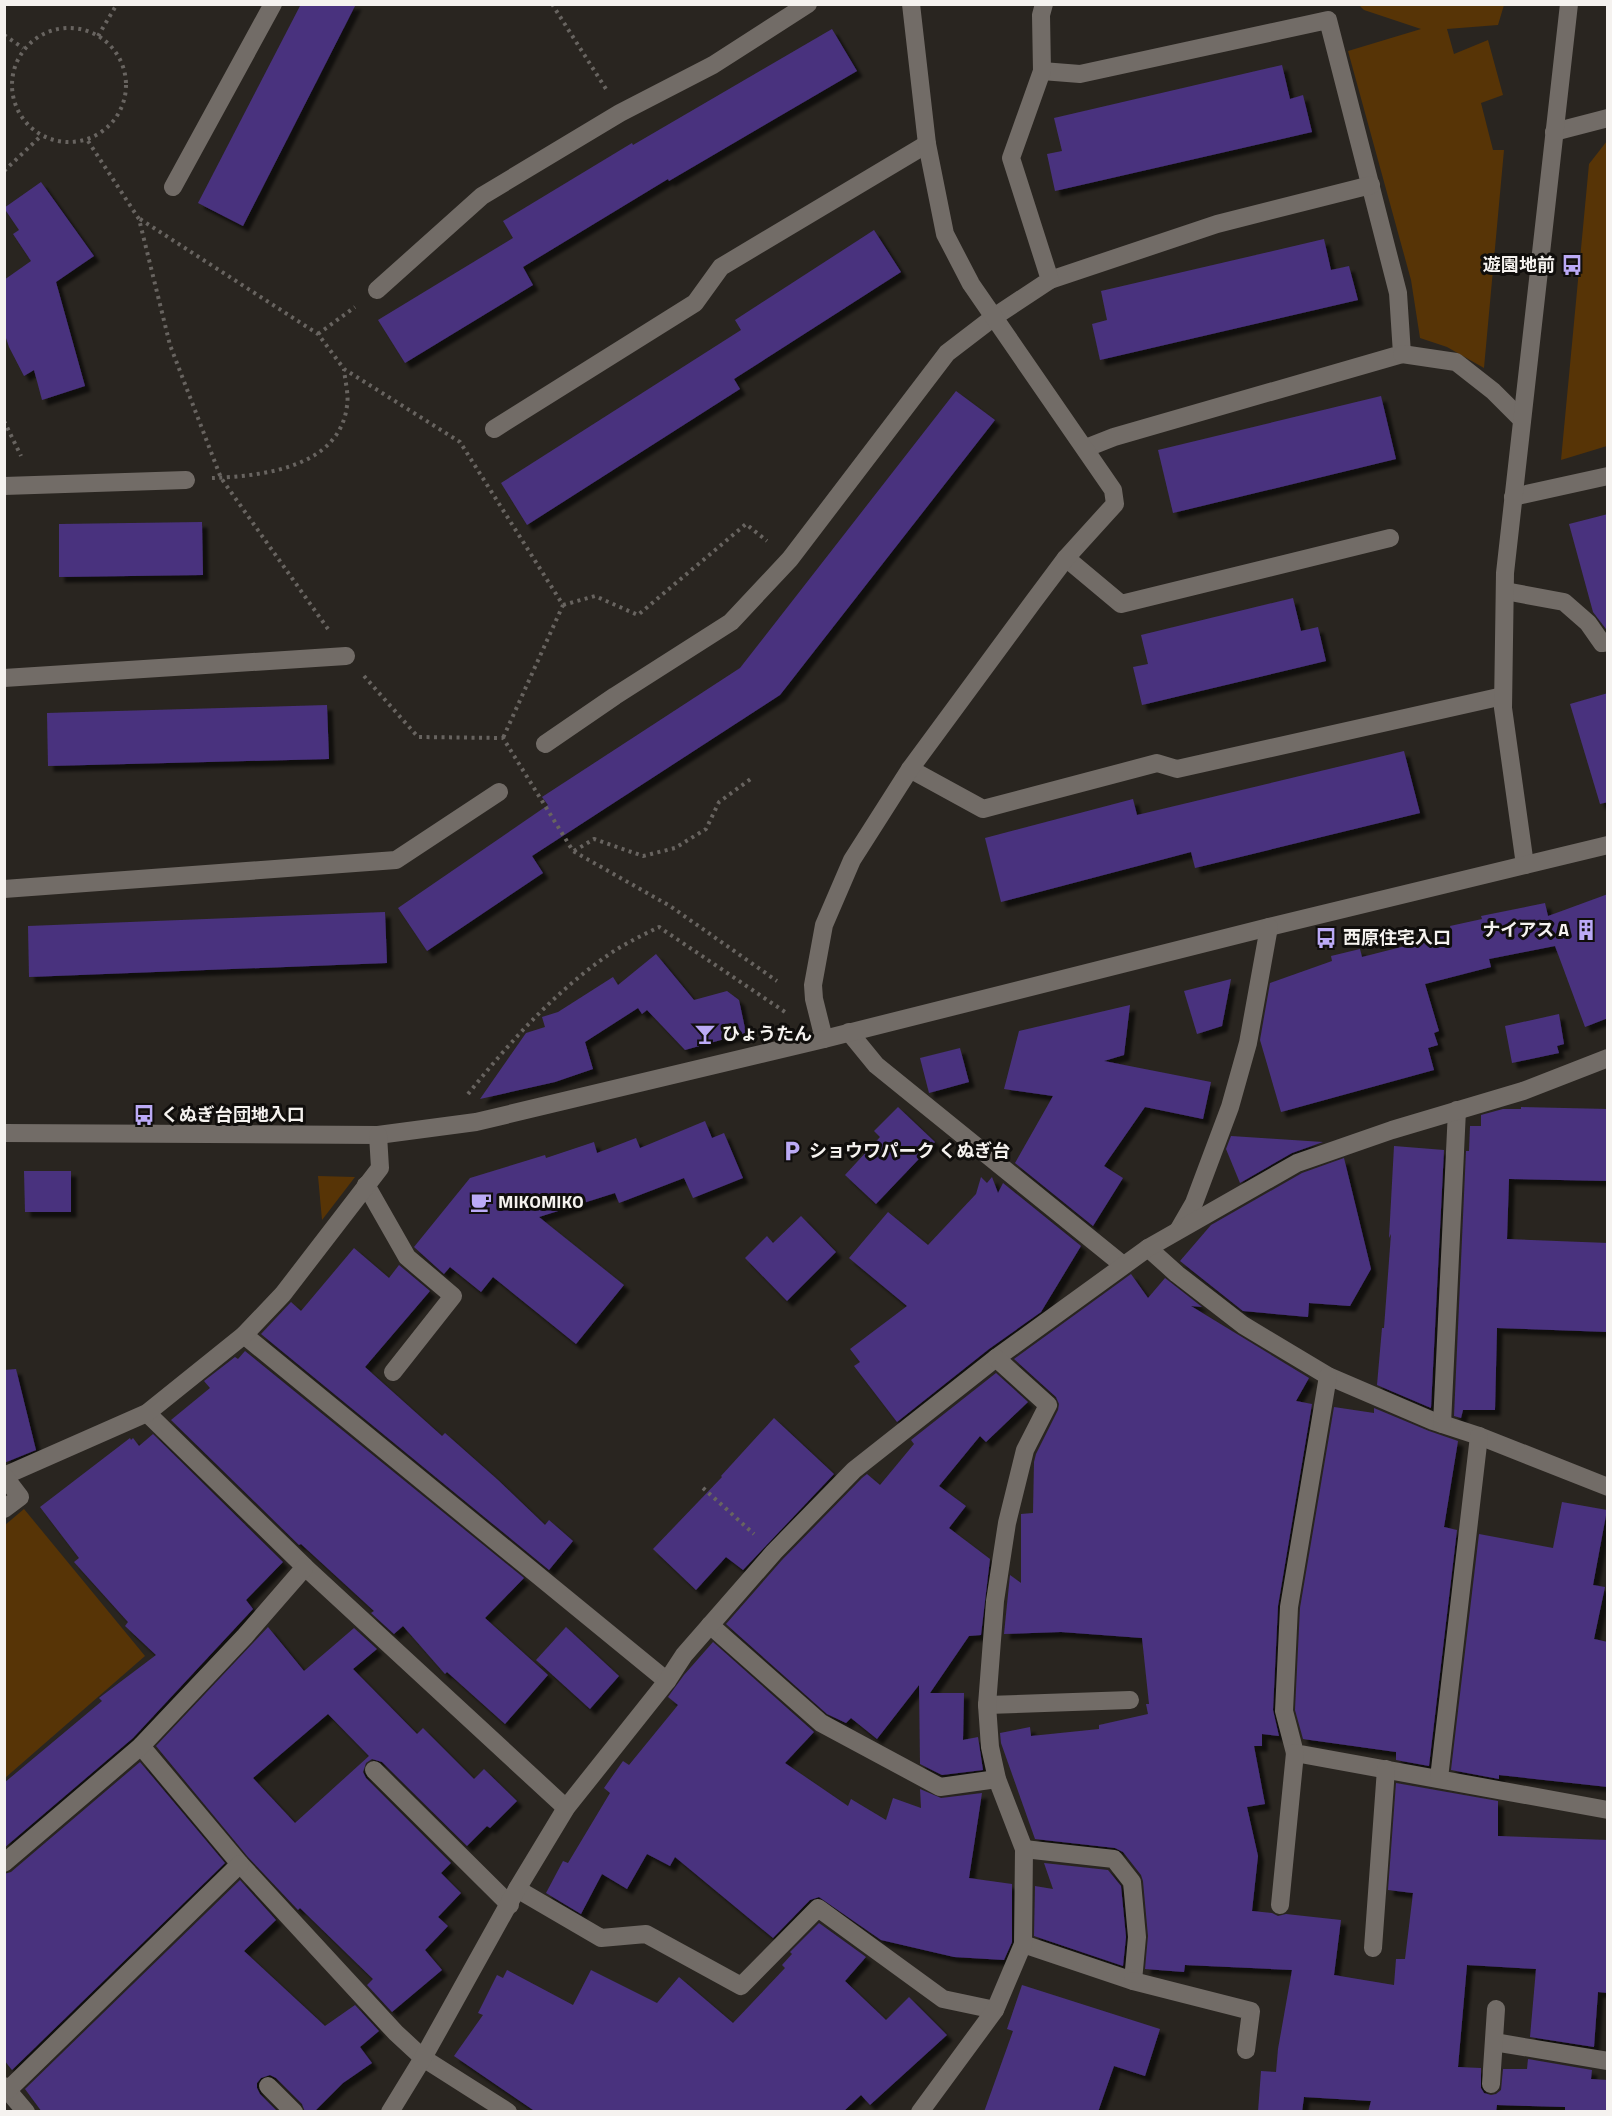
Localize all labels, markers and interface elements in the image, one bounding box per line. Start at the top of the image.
place label: 遊園地前 [1483,251,1555,278]
bus stop icon: 遊園地前 [1560,253,1584,277]
place label: ナイアス A [1482,916,1569,943]
building icon: ナイアス A [1574,918,1598,942]
place label: 西原住宅入口 [1343,924,1451,951]
bus stop icon: 西原住宅入口 [1314,926,1338,950]
place label: ひょうたん [722,1020,812,1047]
bar icon: ひょうたん [693,1022,717,1046]
place label: くぬぎ台団地入口 [161,1101,305,1128]
bus stop icon: くぬぎ台団地入口 [132,1103,156,1127]
place label: ショウワパーク くぬぎ台 [809,1137,1010,1164]
parking icon: ショウワパーク くぬぎ台 [780,1139,804,1163]
place label: MIKOMIKO [498,1188,584,1215]
cafe icon: MIKOMIKO [469,1190,493,1214]

